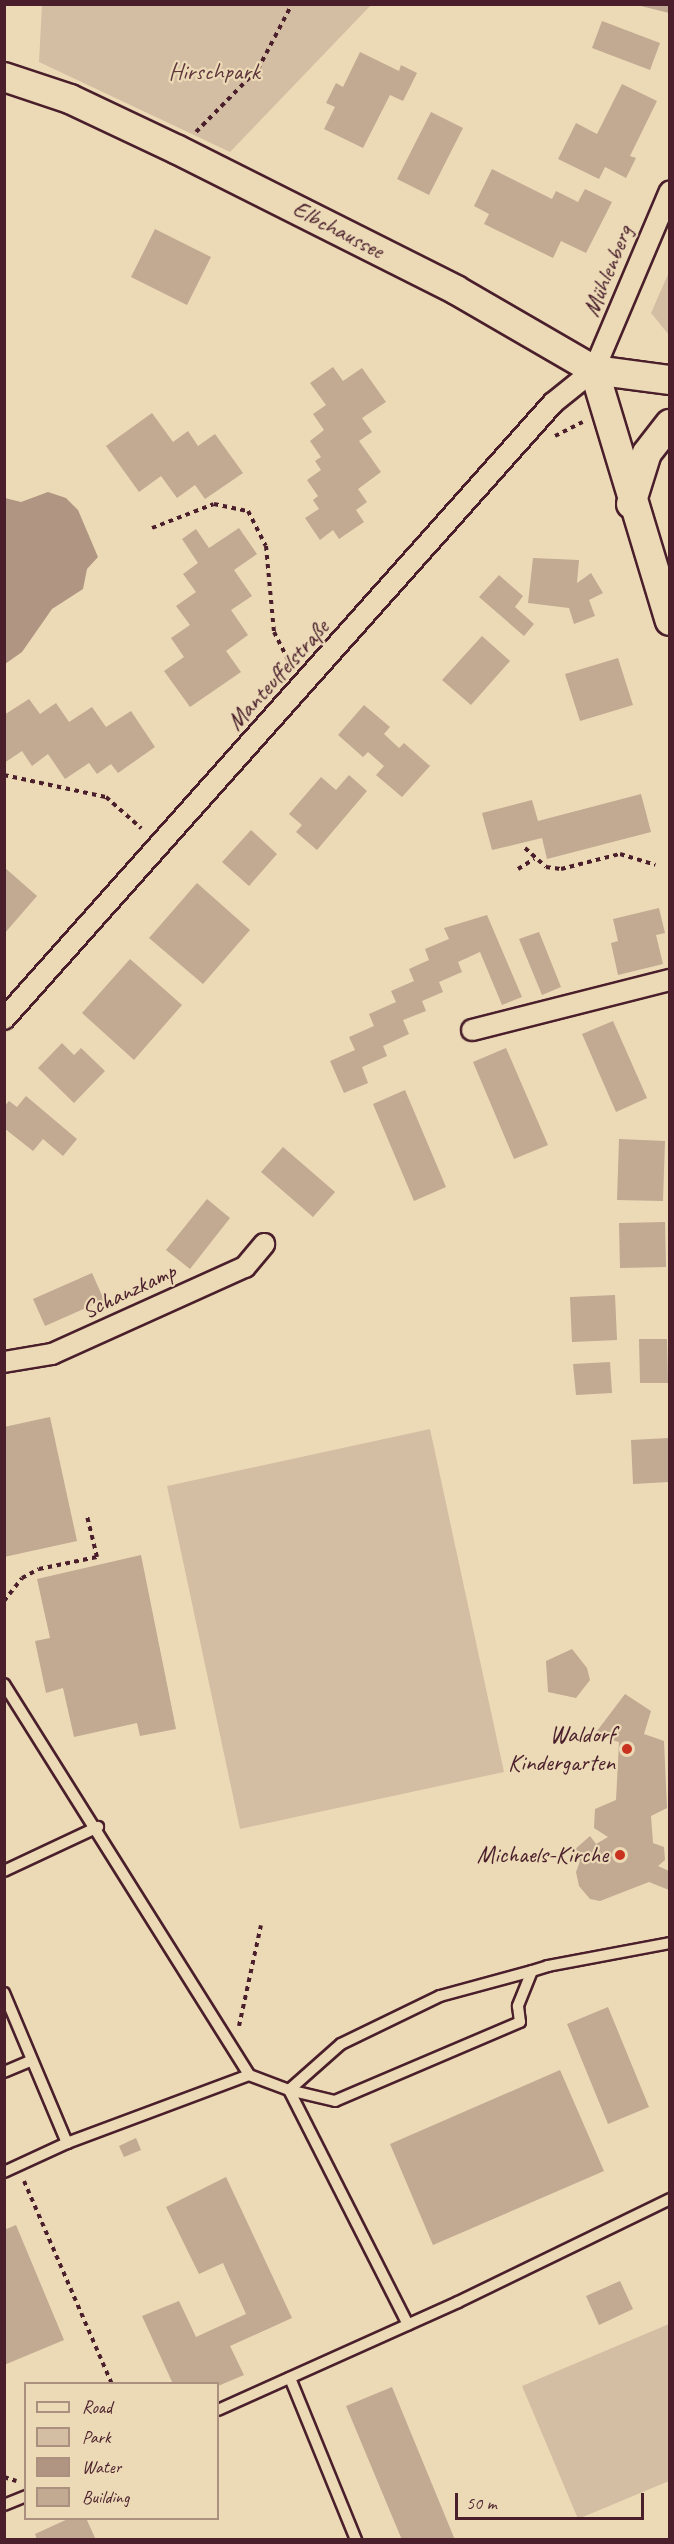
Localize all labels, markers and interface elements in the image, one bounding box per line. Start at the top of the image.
park label: Hirschpark [168,58,260,86]
street label: Elbchaussee [288,195,388,265]
street label: Mühlenberg [577,221,639,321]
street label: Manteuffelstraße [221,614,335,736]
street label: Schanzkamp [77,1257,181,1325]
place label: Waldorf Kindergarten [508,1721,615,1777]
marker: Waldorf Kindergarten [620,1742,634,1756]
place label: Michaels-Kirche [477,1841,608,1869]
marker: Michaels-Kirche [613,1848,627,1862]
legend [24,2382,219,2520]
text: Road [82,2396,112,2418]
text: Park [82,2426,111,2448]
text: Water [82,2456,121,2478]
scale bar [458,2481,647,2519]
text: Building [82,2486,129,2508]
text: 50 m [466,2492,497,2514]

